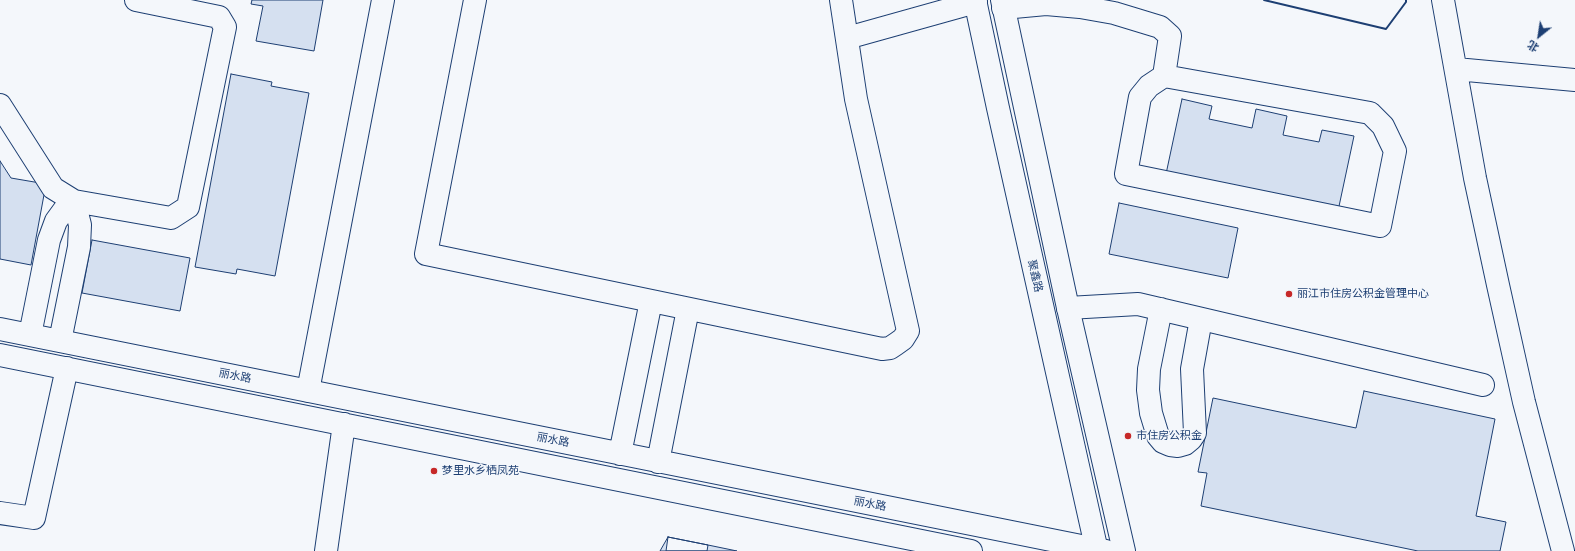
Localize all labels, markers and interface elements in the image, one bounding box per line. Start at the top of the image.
north arrow [1519,16,1559,56]
text: 北 [1525,38,1541,55]
street label: 聚鑫路 [1025,258,1045,294]
place label: 丽江市住房公积金管理中心 [1297,287,1429,301]
marker: 丽江市住房公积金管理中心 [1284,289,1294,299]
street label: 丽水路 [218,366,252,386]
place label: 市住房公积金 [1136,429,1202,443]
street label: 丽水路 [536,430,570,450]
marker: 市住房公积金 [1123,431,1133,441]
place label: 梦里水乡栖凤苑 [442,464,519,478]
marker: 梦里水乡栖凤苑 [429,466,439,476]
street label: 丽水路 [853,494,887,514]

